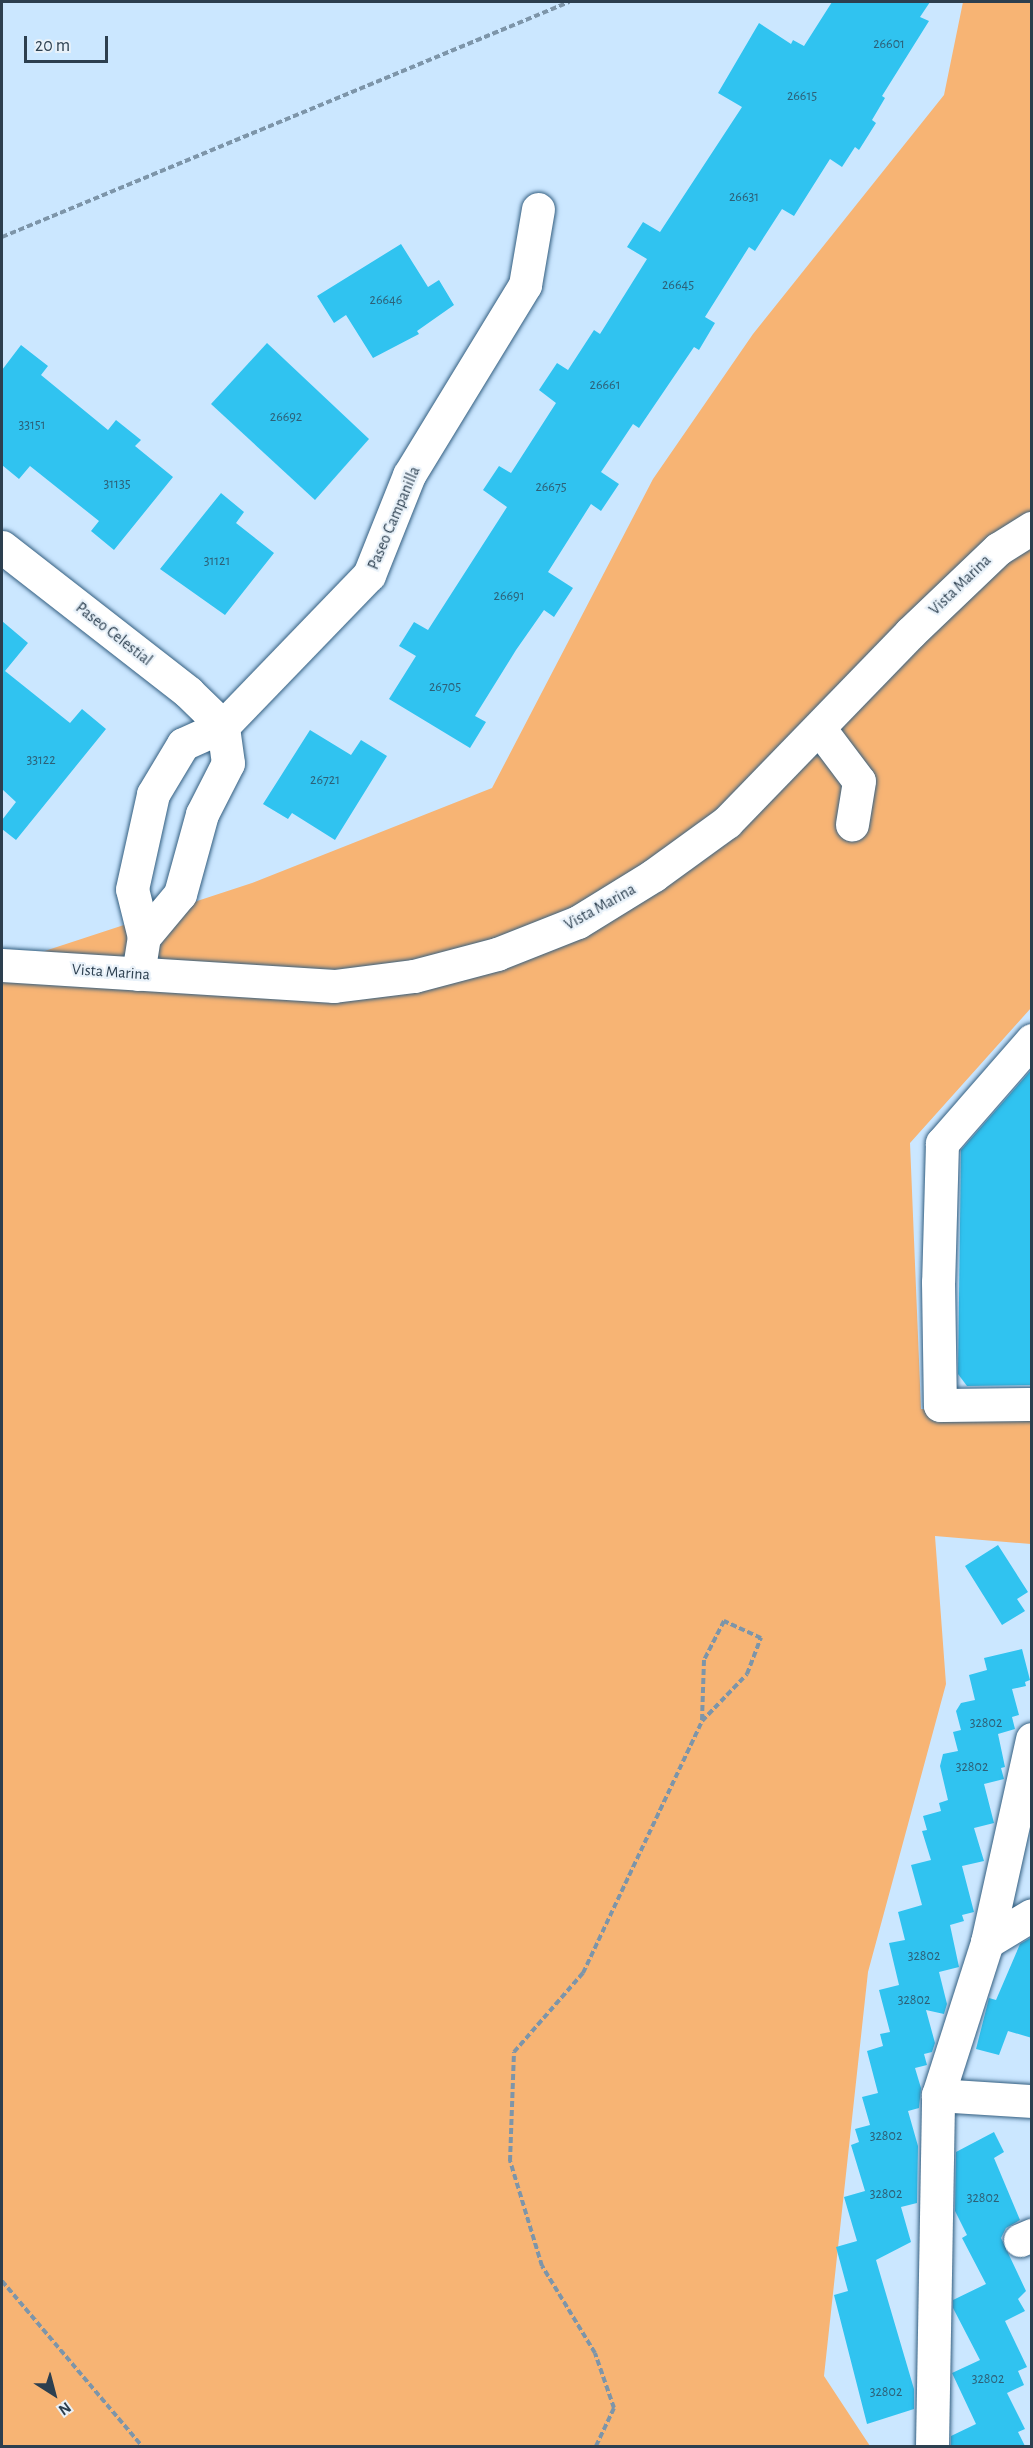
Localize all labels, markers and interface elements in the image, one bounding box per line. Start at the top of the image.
scale bar [27,24,111,62]
house number: 26601 [873,36,905,52]
text: 20 m [35,37,70,55]
house number: 26615 [787,88,817,104]
house number: 26631 [729,189,759,205]
house number: 26645 [662,277,694,293]
house number: 26646 [370,292,402,308]
house number: 26661 [590,377,620,393]
house number: 26692 [270,409,302,425]
house number: 33151 [18,417,46,433]
street label: Paseo Campanilla [364,464,424,572]
house number: 31135 [103,476,131,492]
house number: 26675 [535,479,567,495]
street label: Vista Marina [925,551,995,619]
house number: 31121 [204,553,230,569]
house number: 26691 [494,588,524,604]
street label: Paseo Celestial [72,598,156,670]
house number: 26705 [429,679,461,695]
house number: 33122 [26,752,56,768]
house number: 26721 [310,772,340,788]
street label: Vista Marina [561,880,639,934]
street label: Vista Marina [71,960,151,984]
house number: 32802 [970,1715,1002,1731]
house number: 32802 [956,1759,988,1775]
house number: 32802 [908,1948,940,1964]
house number: 32802 [898,1992,930,2008]
house number: 32802 [870,2128,902,2144]
house number: 32802 [870,2186,902,2202]
house number: 32802 [967,2190,999,2206]
north arrow [24,2364,84,2424]
house number: 32802 [972,2371,1004,2387]
house number: 32802 [870,2384,902,2400]
text: N [55,2399,74,2418]

